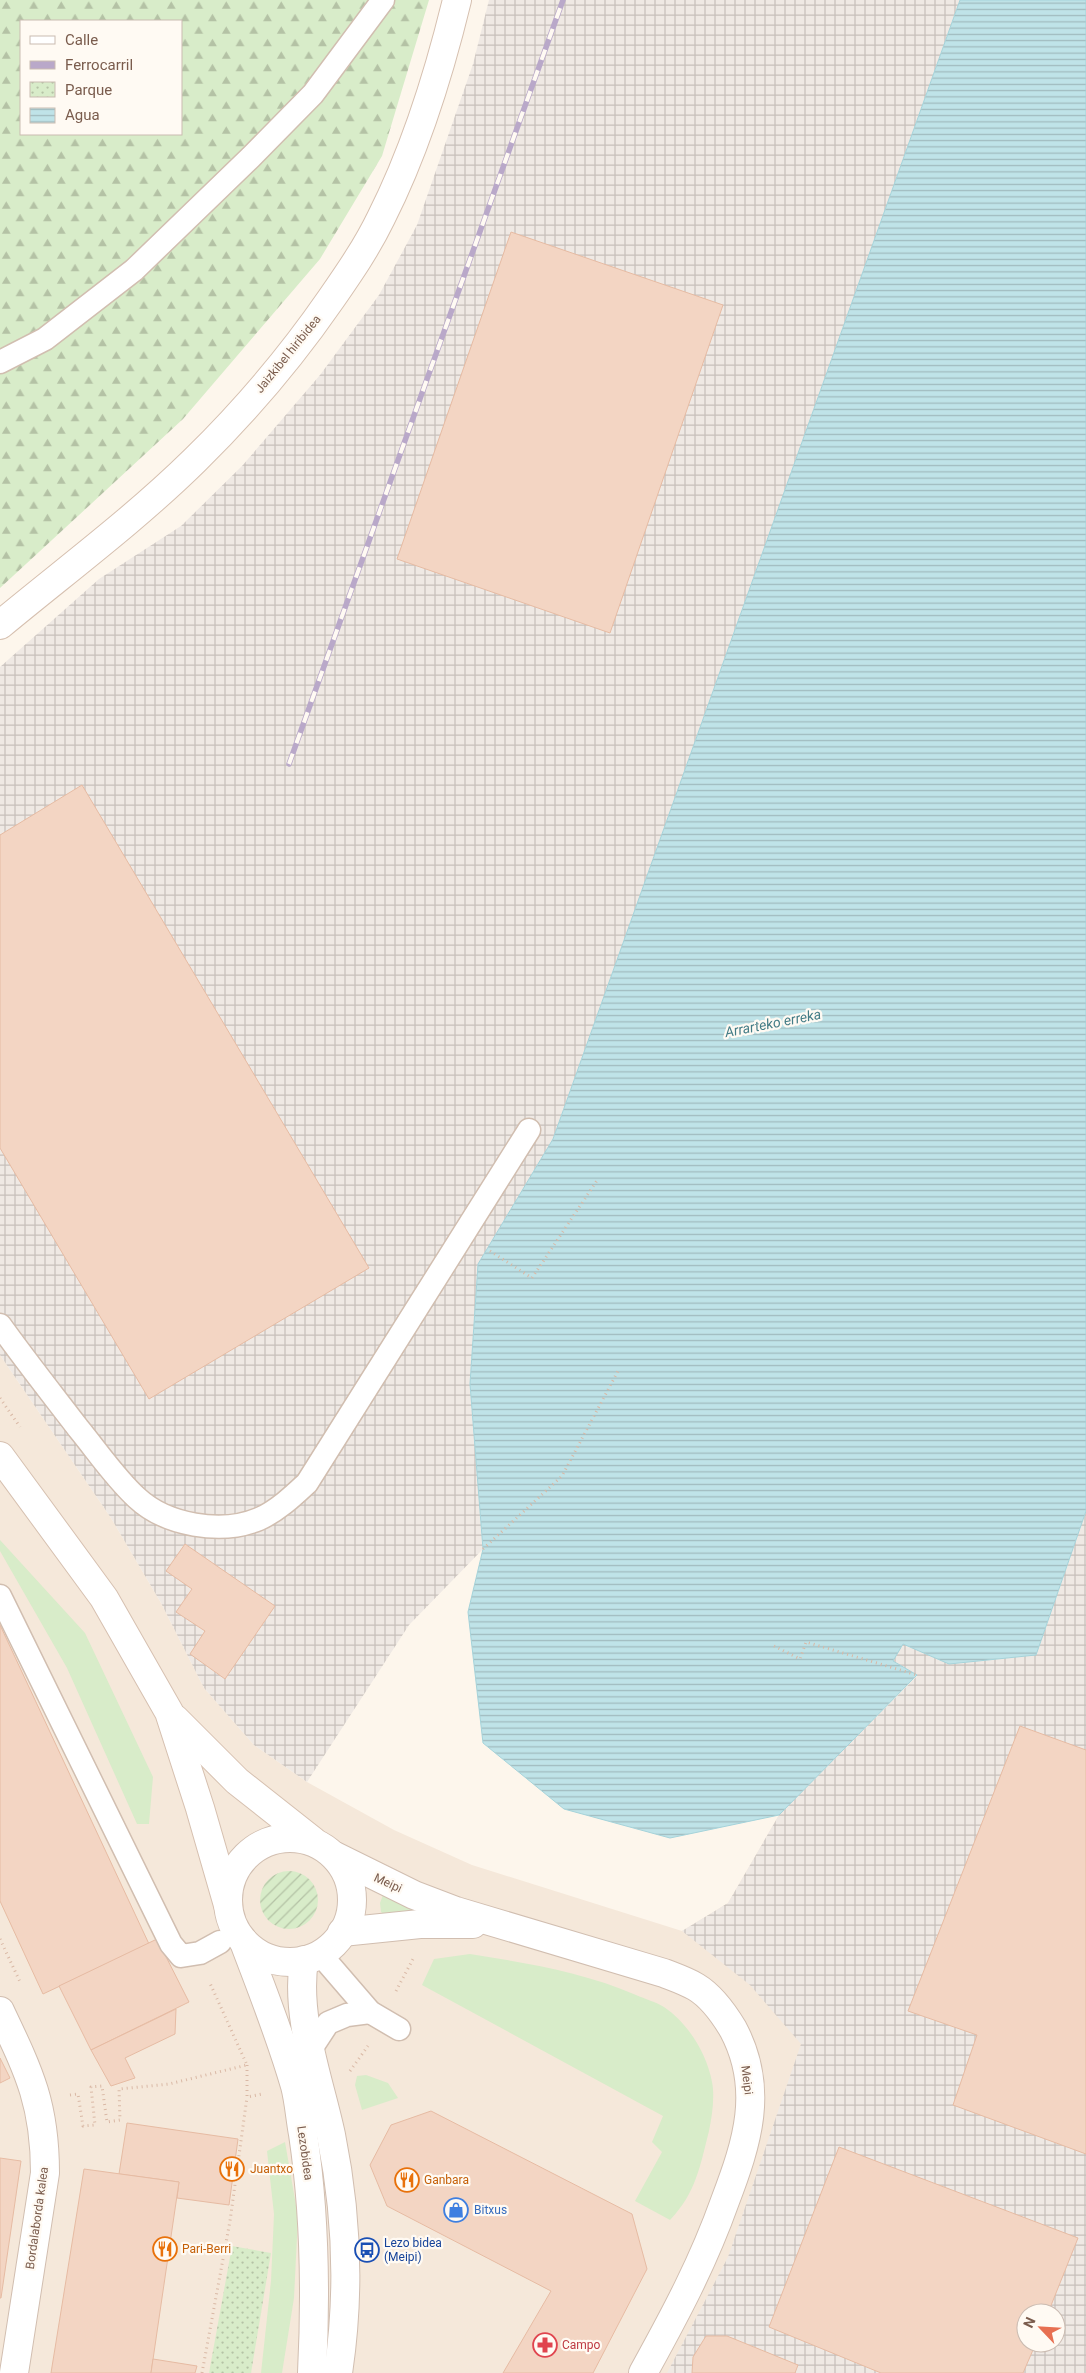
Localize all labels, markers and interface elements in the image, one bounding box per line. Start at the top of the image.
legend [20,20,182,135]
text: Calle [65,31,98,49]
text: Ferrocarril [65,56,133,74]
text: Parque [65,81,112,99]
text: Agua [65,106,100,124]
street label: Jaizkibel hiribidea [252,312,324,396]
water label: Arrarteko erreka [723,1006,822,1040]
street label: Meipi [372,1870,404,1896]
street label: Meipi [738,2065,756,2096]
street label: Lezobidea [294,2125,316,2181]
restaurant icon: Juantxo [219,2156,245,2182]
place label: Juantxo [250,2162,293,2176]
street label: Bordalaborda kalea [23,2166,51,2270]
restaurant icon: Ganbara [394,2167,420,2193]
place label: Ganbara [424,2173,469,2187]
shop icon: Bitxus [443,2197,469,2223]
place label: Bitxus [474,2203,507,2217]
restaurant icon: Pari-Berri [152,2236,178,2262]
place label: Lezo bidea (Meipi) [384,2236,442,2264]
bus stop icon: Lezo bidea (Meipi) [354,2237,380,2263]
place label: Pari-Berri [182,2242,231,2256]
north arrow [1016,2303,1066,2353]
text: N [1020,2315,1039,2330]
pharmacy icon: Campo [532,2332,558,2358]
place label: Campo [562,2338,601,2352]

